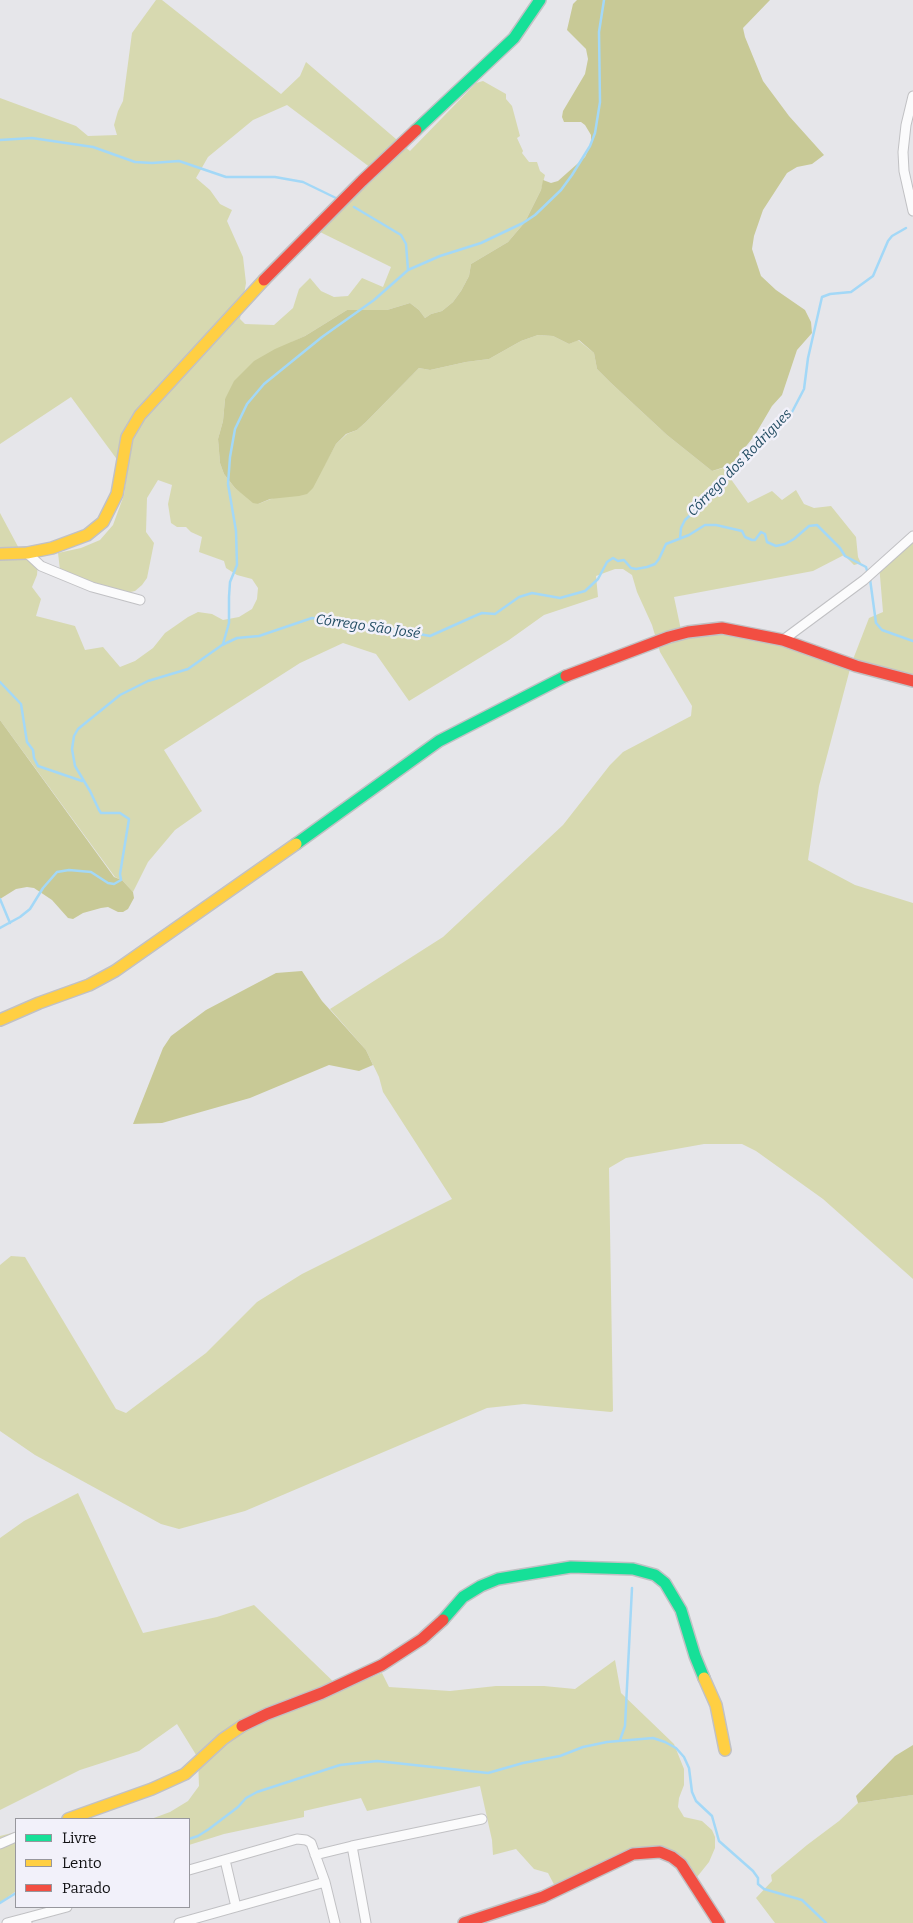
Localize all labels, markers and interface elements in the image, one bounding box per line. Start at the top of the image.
water label: Córrego dos Rodrigues [684,406,796,520]
water label: Córrego São José [315,611,421,643]
legend [15,1818,190,1908]
text: Livre [62,1829,97,1847]
text: Lento [62,1854,102,1872]
text: Parado [62,1879,111,1897]

